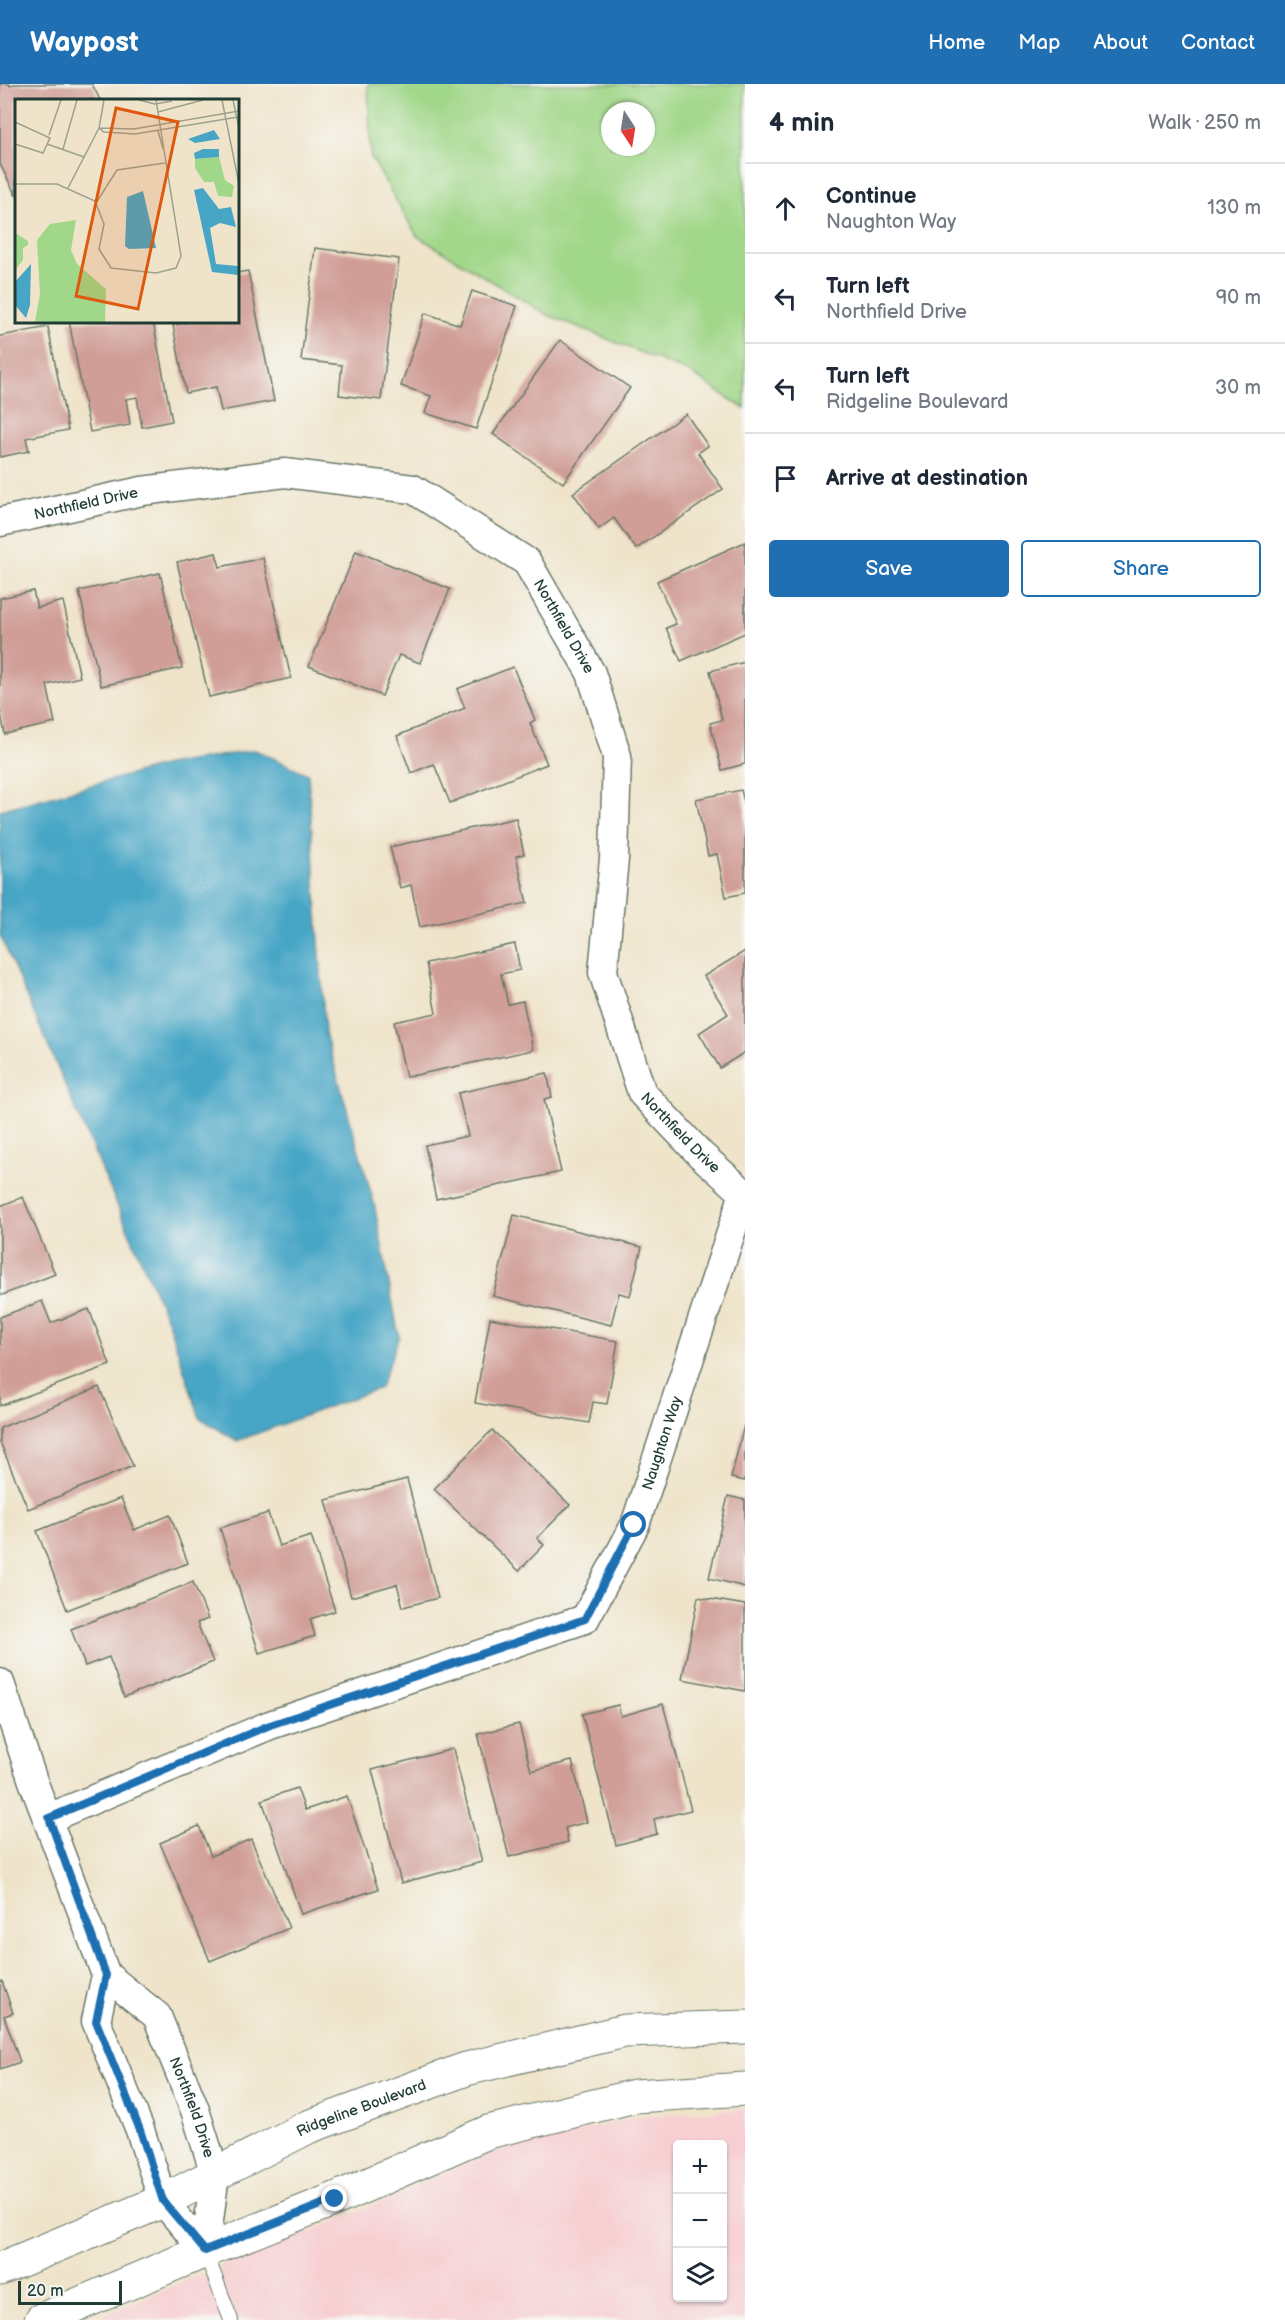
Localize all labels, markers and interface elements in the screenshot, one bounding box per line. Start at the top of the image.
text: Waypost [30,26,139,59]
text: Home [928,30,985,55]
text: Map [1018,30,1060,55]
text: About [1093,30,1148,55]
text: Contact [1181,30,1255,55]
inset map [15,99,238,322]
north arrow [601,102,655,156]
text: 4 min [769,108,834,139]
text: Walk · 250 m [1148,111,1261,135]
text: Continue [826,183,916,210]
icon: ahead [769,192,802,225]
text: 130 m [1207,196,1261,220]
text: Naughton Way [826,210,956,234]
text: Turn left [826,273,910,300]
icon: left [769,282,802,315]
text: 90 m [1216,286,1261,310]
text: Northfield Drive [826,300,967,324]
text: Turn left [826,363,910,390]
icon: left [769,372,802,405]
text: 30 m [1215,376,1261,400]
text: Ridgeline Boulevard [826,390,1009,414]
icon: arrive [769,462,802,495]
text: Arrive at destination [826,465,1028,492]
street label: Northfield Drive [32,483,140,524]
button: Save [769,540,1009,597]
button: Share [1021,540,1261,597]
street label: Northfield Drive [529,576,599,677]
street label: Northfield Drive [637,1088,724,1177]
street label: Naughton Way [638,1393,686,1492]
route start [620,1511,646,1537]
street label: Northfield Drive [165,2054,219,2160]
street label: Ridgeline Boulevard [293,2075,429,2141]
map controls [673,2140,727,2302]
button: + [673,2140,727,2194]
route end [321,2185,347,2211]
button: − [673,2194,727,2248]
button: layers [673,2248,727,2302]
scale bar [18,2278,122,2306]
text: 20 m [27,2282,63,2301]

